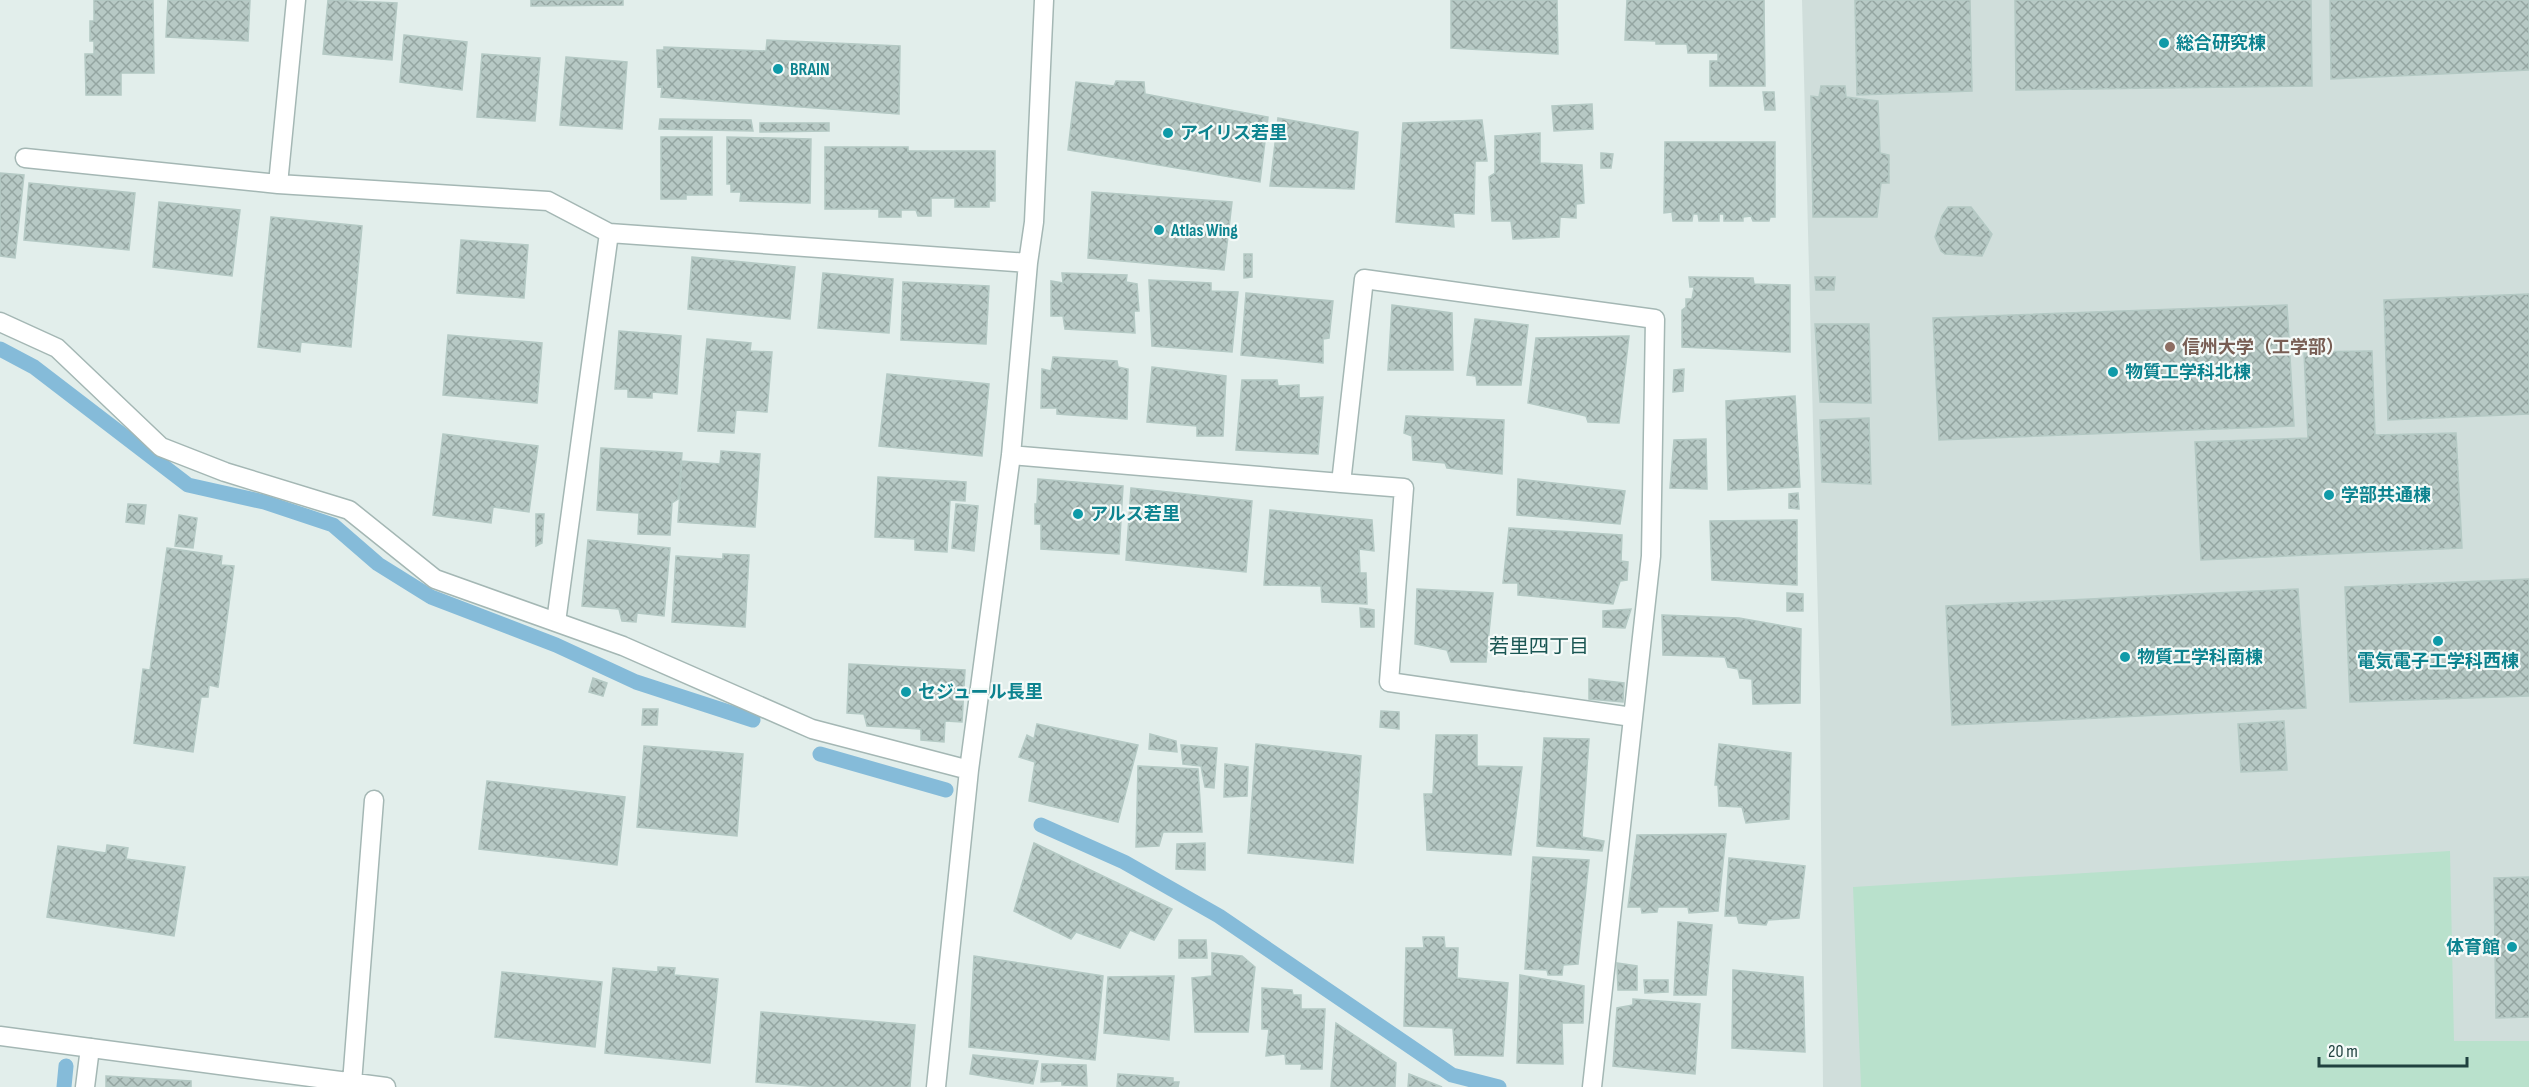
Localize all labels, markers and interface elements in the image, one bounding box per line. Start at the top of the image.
place label: 総合研究棟 [2176,33,2266,54]
marker: 総合研究棟 [2157,36,2171,50]
place label: BRAIN [790,59,830,80]
marker: BRAIN [771,62,785,76]
place label: アイリス若里 [1180,123,1287,144]
marker: アイリス若里 [1161,126,1175,140]
place label: Atlas Wing [1170,220,1238,241]
marker: Atlas Wing [1152,223,1166,237]
place label: 信州大学（工学部） [2182,337,2344,358]
marker: 信州大学（工学部） [2163,340,2177,354]
place label: 物質工学科北棟 [2125,362,2251,383]
marker: 物質工学科北棟 [2106,365,2120,379]
place label: 学部共通棟 [2341,485,2431,506]
marker: 学部共通棟 [2322,488,2336,502]
place label: アルス若里 [1090,504,1180,525]
marker: アルス若里 [1071,507,1085,521]
marker: 電気電子工学科西棟 [2431,634,2445,648]
district label: 若里四丁目 [1489,635,1589,659]
place label: 物質工学科南棟 [2137,647,2263,668]
marker: 物質工学科南棟 [2118,650,2132,664]
place label: 電気電子工学科西棟 [2357,651,2519,672]
place label: セジュール長里 [918,682,1043,703]
marker: セジュール長里 [899,685,913,699]
place label: 体育館 [2446,937,2500,958]
marker: 体育館 [2505,940,2519,954]
scale bar [2319,1030,2468,1068]
text: 20 m [2328,1041,2358,1062]

